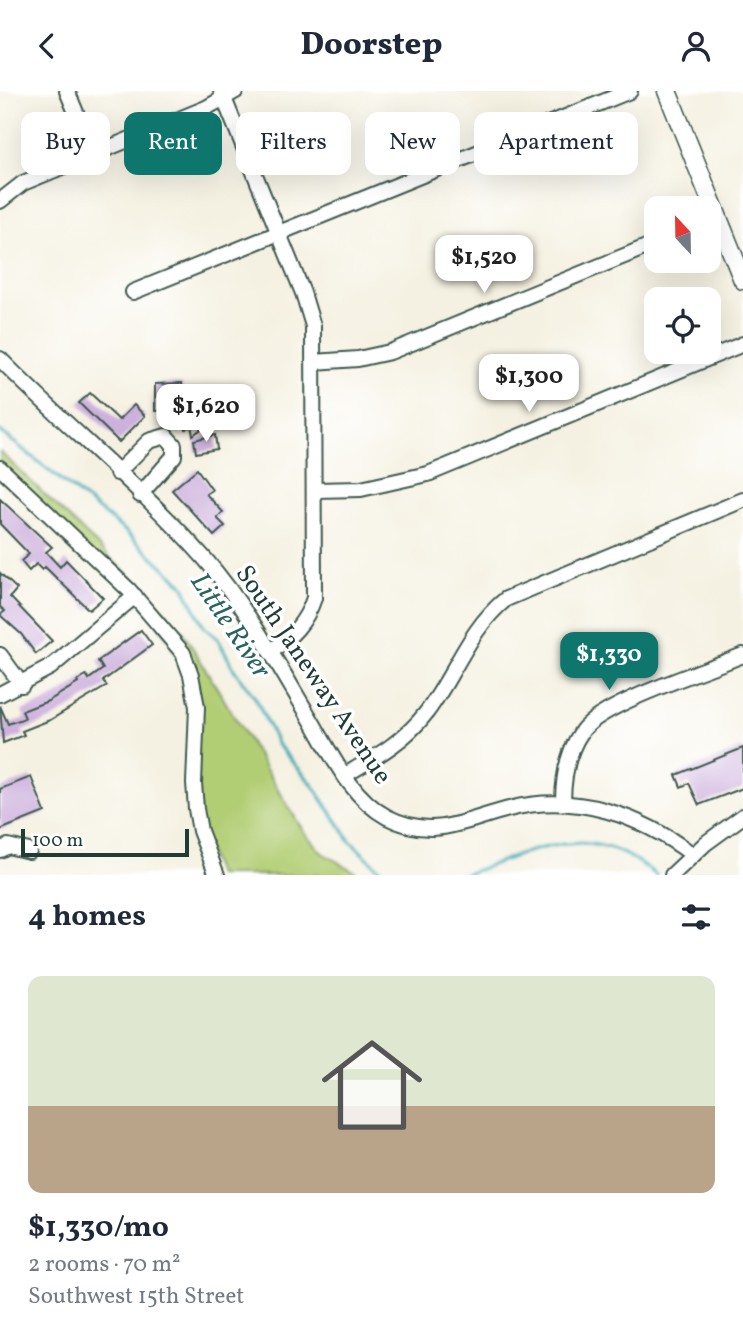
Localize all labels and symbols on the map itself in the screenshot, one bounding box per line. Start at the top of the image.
north arrow [644,196,721,273]
pin: $1,520 [427,235,541,295]
pin: $1,300 [472,355,586,414]
pin: $1,620 [149,385,263,444]
street label: South Janeway Avenue [226,558,400,792]
water label: Little River [180,565,280,687]
pin: $1,330 [552,633,666,692]
scale bar [21,826,189,858]

